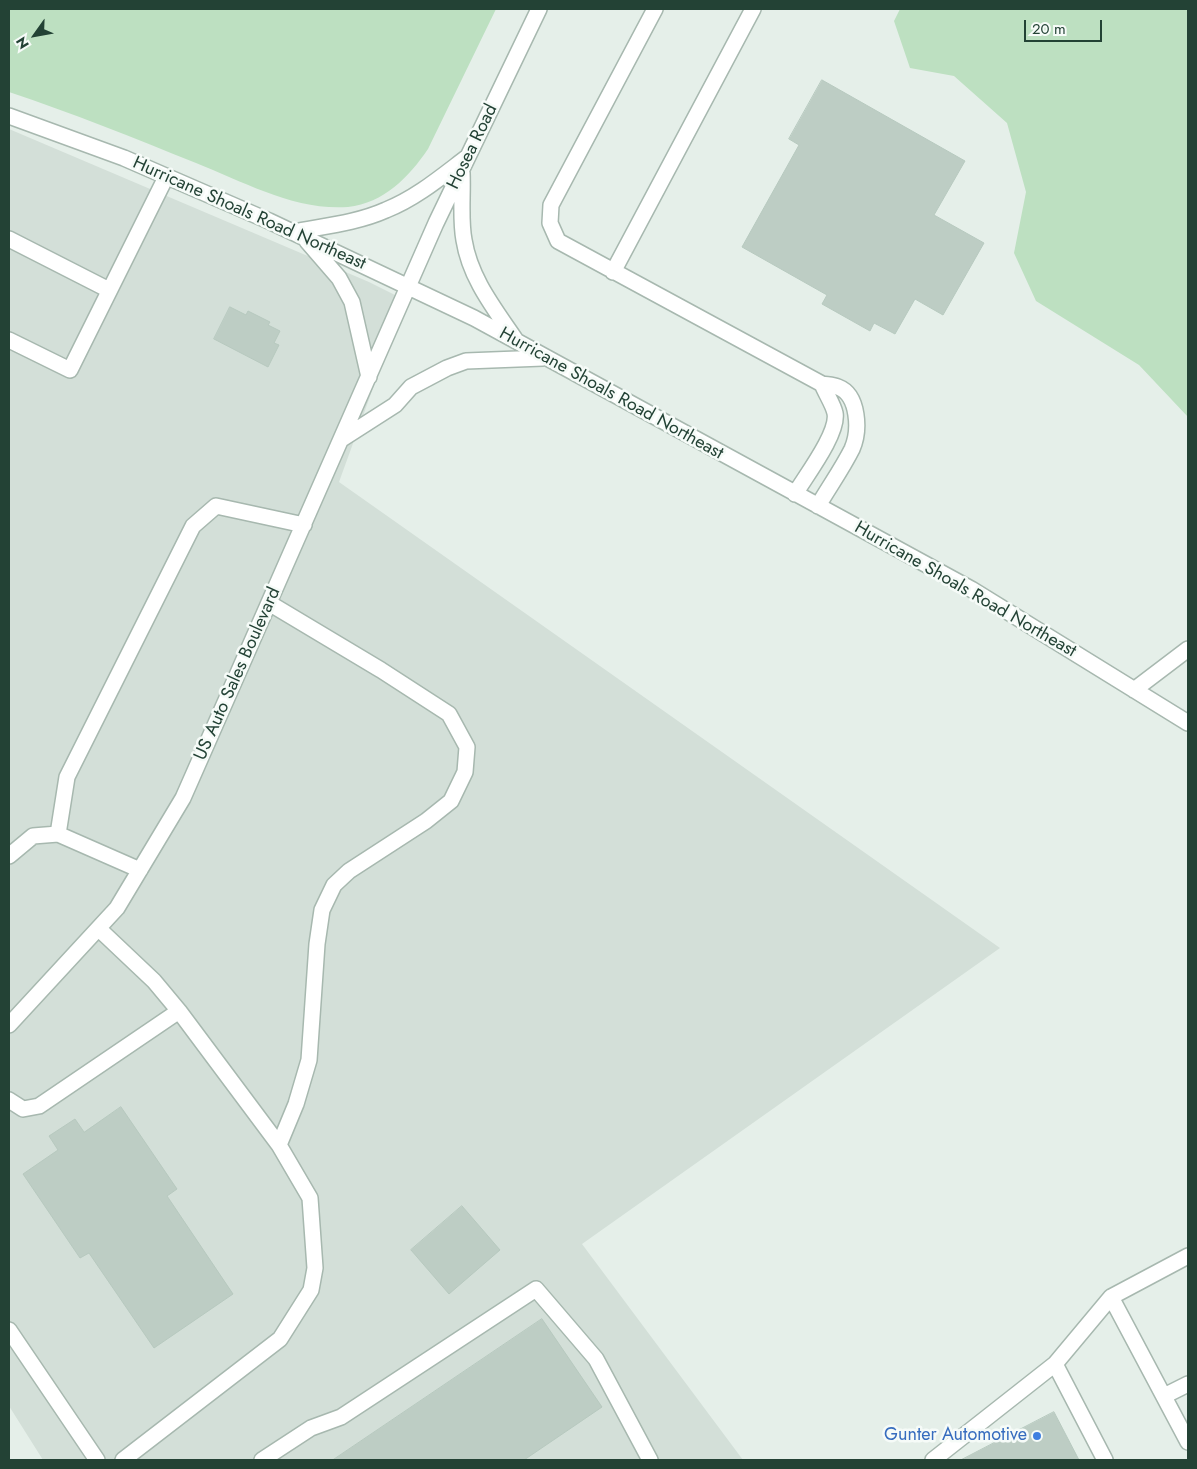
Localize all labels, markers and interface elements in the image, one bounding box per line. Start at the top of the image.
north arrow [10,10,60,60]
scale bar [1027,10,1104,42]
text: 20 m [1032,18,1066,40]
text: N [11,33,34,53]
street label: Hosea Road [443,101,503,193]
street label: Hurricane Shoals Road Northeast [129,153,369,275]
street label: Hurricane Shoals Road Northeast [495,323,727,465]
street label: Hurricane Shoals Road Northeast [850,517,1080,663]
street label: US Auto Sales Boulevard [190,584,286,764]
place label: Gunter Automotive [884,1425,1027,1447]
marker: Gunter Automotive [1031,1430,1043,1442]

